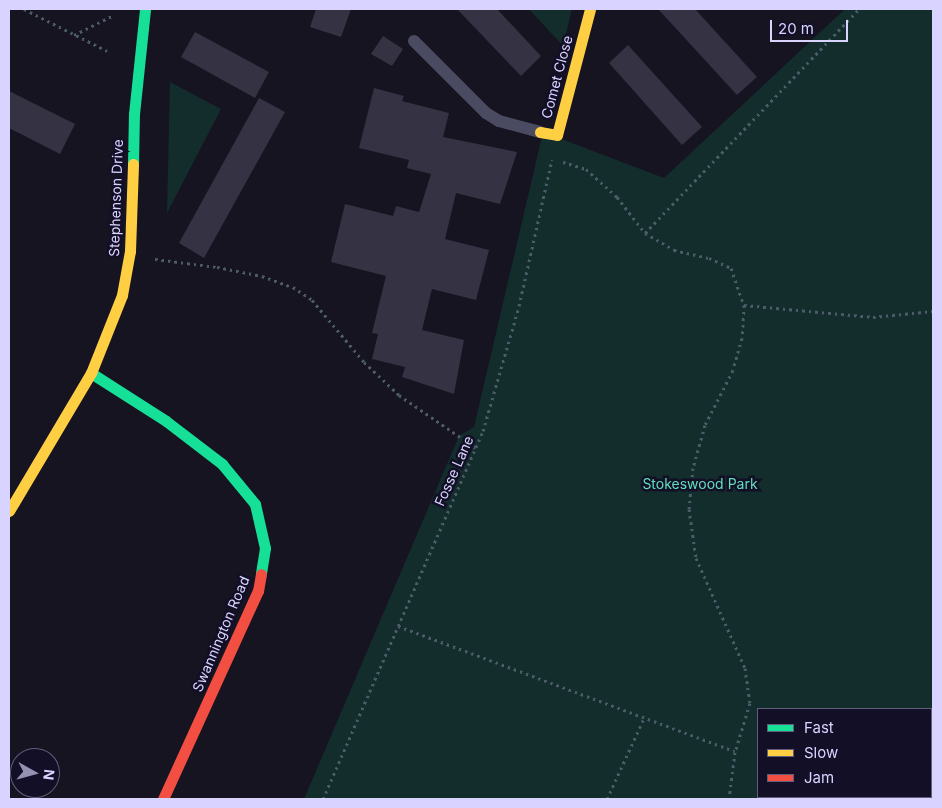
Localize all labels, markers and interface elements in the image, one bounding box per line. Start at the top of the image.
scale bar [772,10,850,42]
text: 20 m [778,19,814,38]
street label: Comet Close [538,34,576,120]
street label: Stephenson Drive [106,139,126,257]
street label: Fosse Lane [431,433,477,509]
park label: Stokeswood Park [642,476,758,492]
street label: Swannington Road [189,574,253,694]
legend [757,708,932,798]
text: Fast [804,718,834,737]
text: Slow [804,743,838,762]
north arrow [10,748,60,798]
text: N [40,768,58,781]
text: Jam [804,768,834,787]

